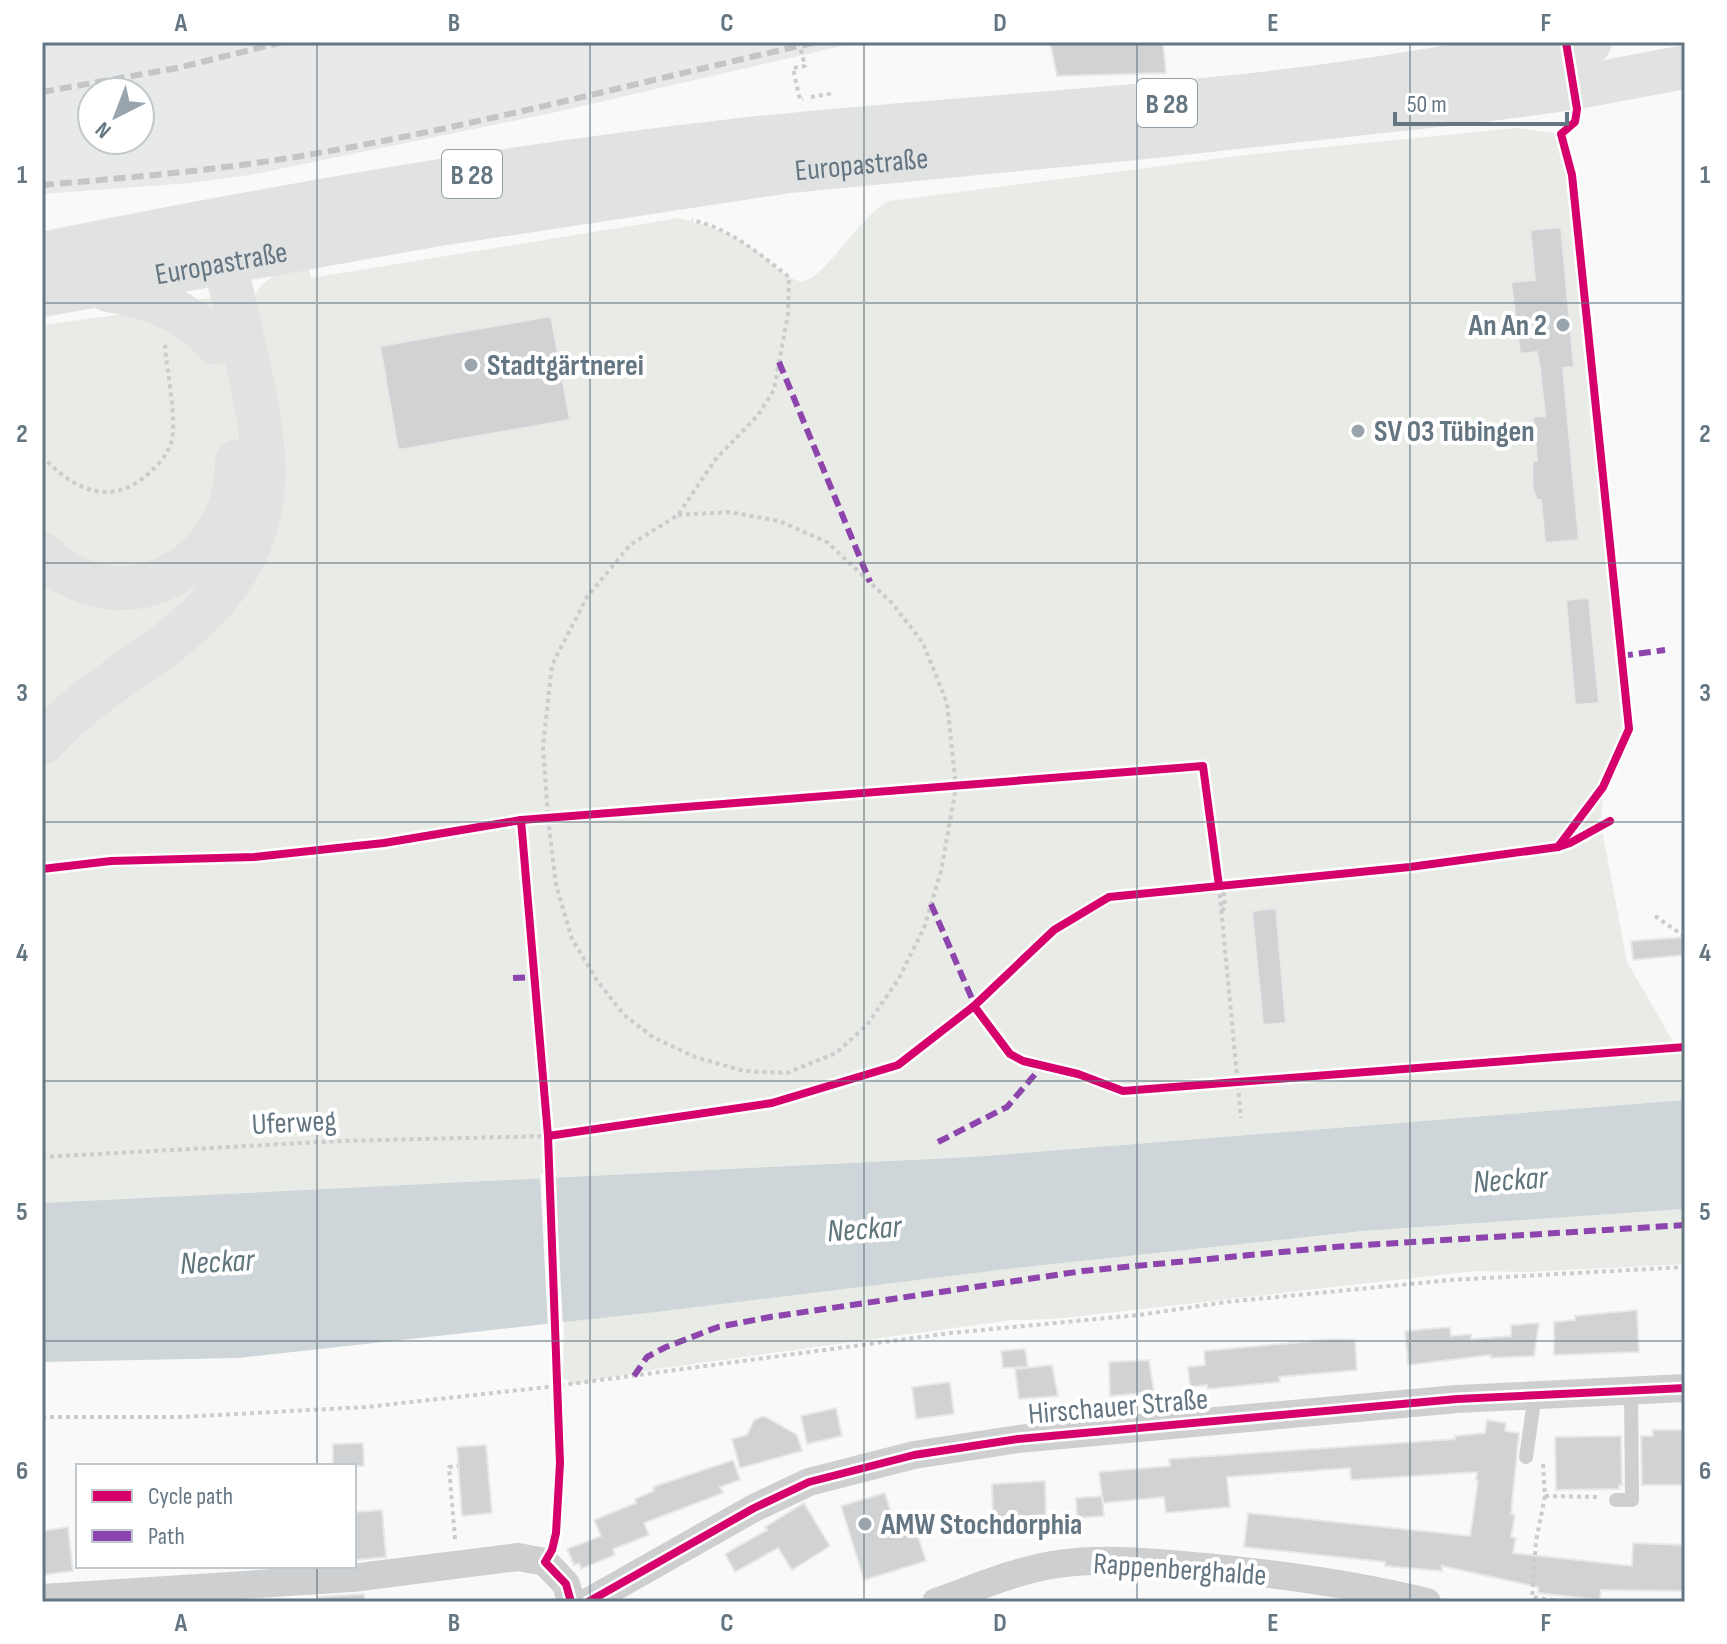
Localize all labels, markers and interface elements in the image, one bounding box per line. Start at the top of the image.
text: A [174,8,188,39]
text: B [448,8,460,39]
text: C [720,8,734,39]
text: D [993,8,1007,39]
text: E [1267,8,1279,39]
text: F [1541,8,1552,39]
north arrow [76,76,156,156]
scale bar [1395,76,1567,126]
road number: B 28 [1137,79,1197,127]
text: 50 m [1407,90,1447,119]
text: N [90,116,117,144]
street label: Europastraße [793,141,930,189]
road number: B 28 [442,150,502,198]
text: 1 [17,160,27,191]
text: 1 [1700,160,1710,191]
street label: Europastraße [152,234,290,293]
place label: An An 2 [1467,308,1547,344]
marker: An An 2 [1554,316,1572,334]
place label: Stadtgärtnerei [487,348,644,384]
marker: Stadtgärtnerei [462,356,480,374]
place label: SV 03 Tübingen [1374,414,1535,450]
text: 2 [16,419,28,450]
text: 2 [1699,419,1711,450]
marker: SV 03 Tübingen [1349,422,1367,440]
text: 3 [16,678,28,709]
text: 3 [1699,678,1711,709]
text: 4 [16,938,28,969]
text: 4 [1699,938,1711,969]
street label: Uferweg [251,1103,337,1143]
water label: Neckar [1472,1158,1550,1203]
text: 5 [16,1197,28,1228]
text: 5 [1699,1197,1711,1228]
water label: Neckar [826,1207,904,1252]
water label: Neckar [179,1241,256,1284]
street label: Hirschauer Straße [1027,1381,1210,1433]
text: 6 [16,1456,28,1487]
text: 6 [1699,1456,1711,1487]
legend [76,1464,356,1568]
text: Cycle path [148,1482,233,1511]
place label: AMW Stochdorphia [880,1507,1082,1543]
marker: AMW Stochdorphia [856,1515,874,1533]
text: Path [148,1522,185,1551]
street label: Rappenberghalde [1092,1546,1268,1594]
text: A [174,1608,188,1639]
text: B [448,1608,460,1639]
text: C [720,1608,734,1639]
text: D [993,1608,1007,1639]
text: E [1267,1608,1279,1639]
text: F [1541,1608,1552,1639]

